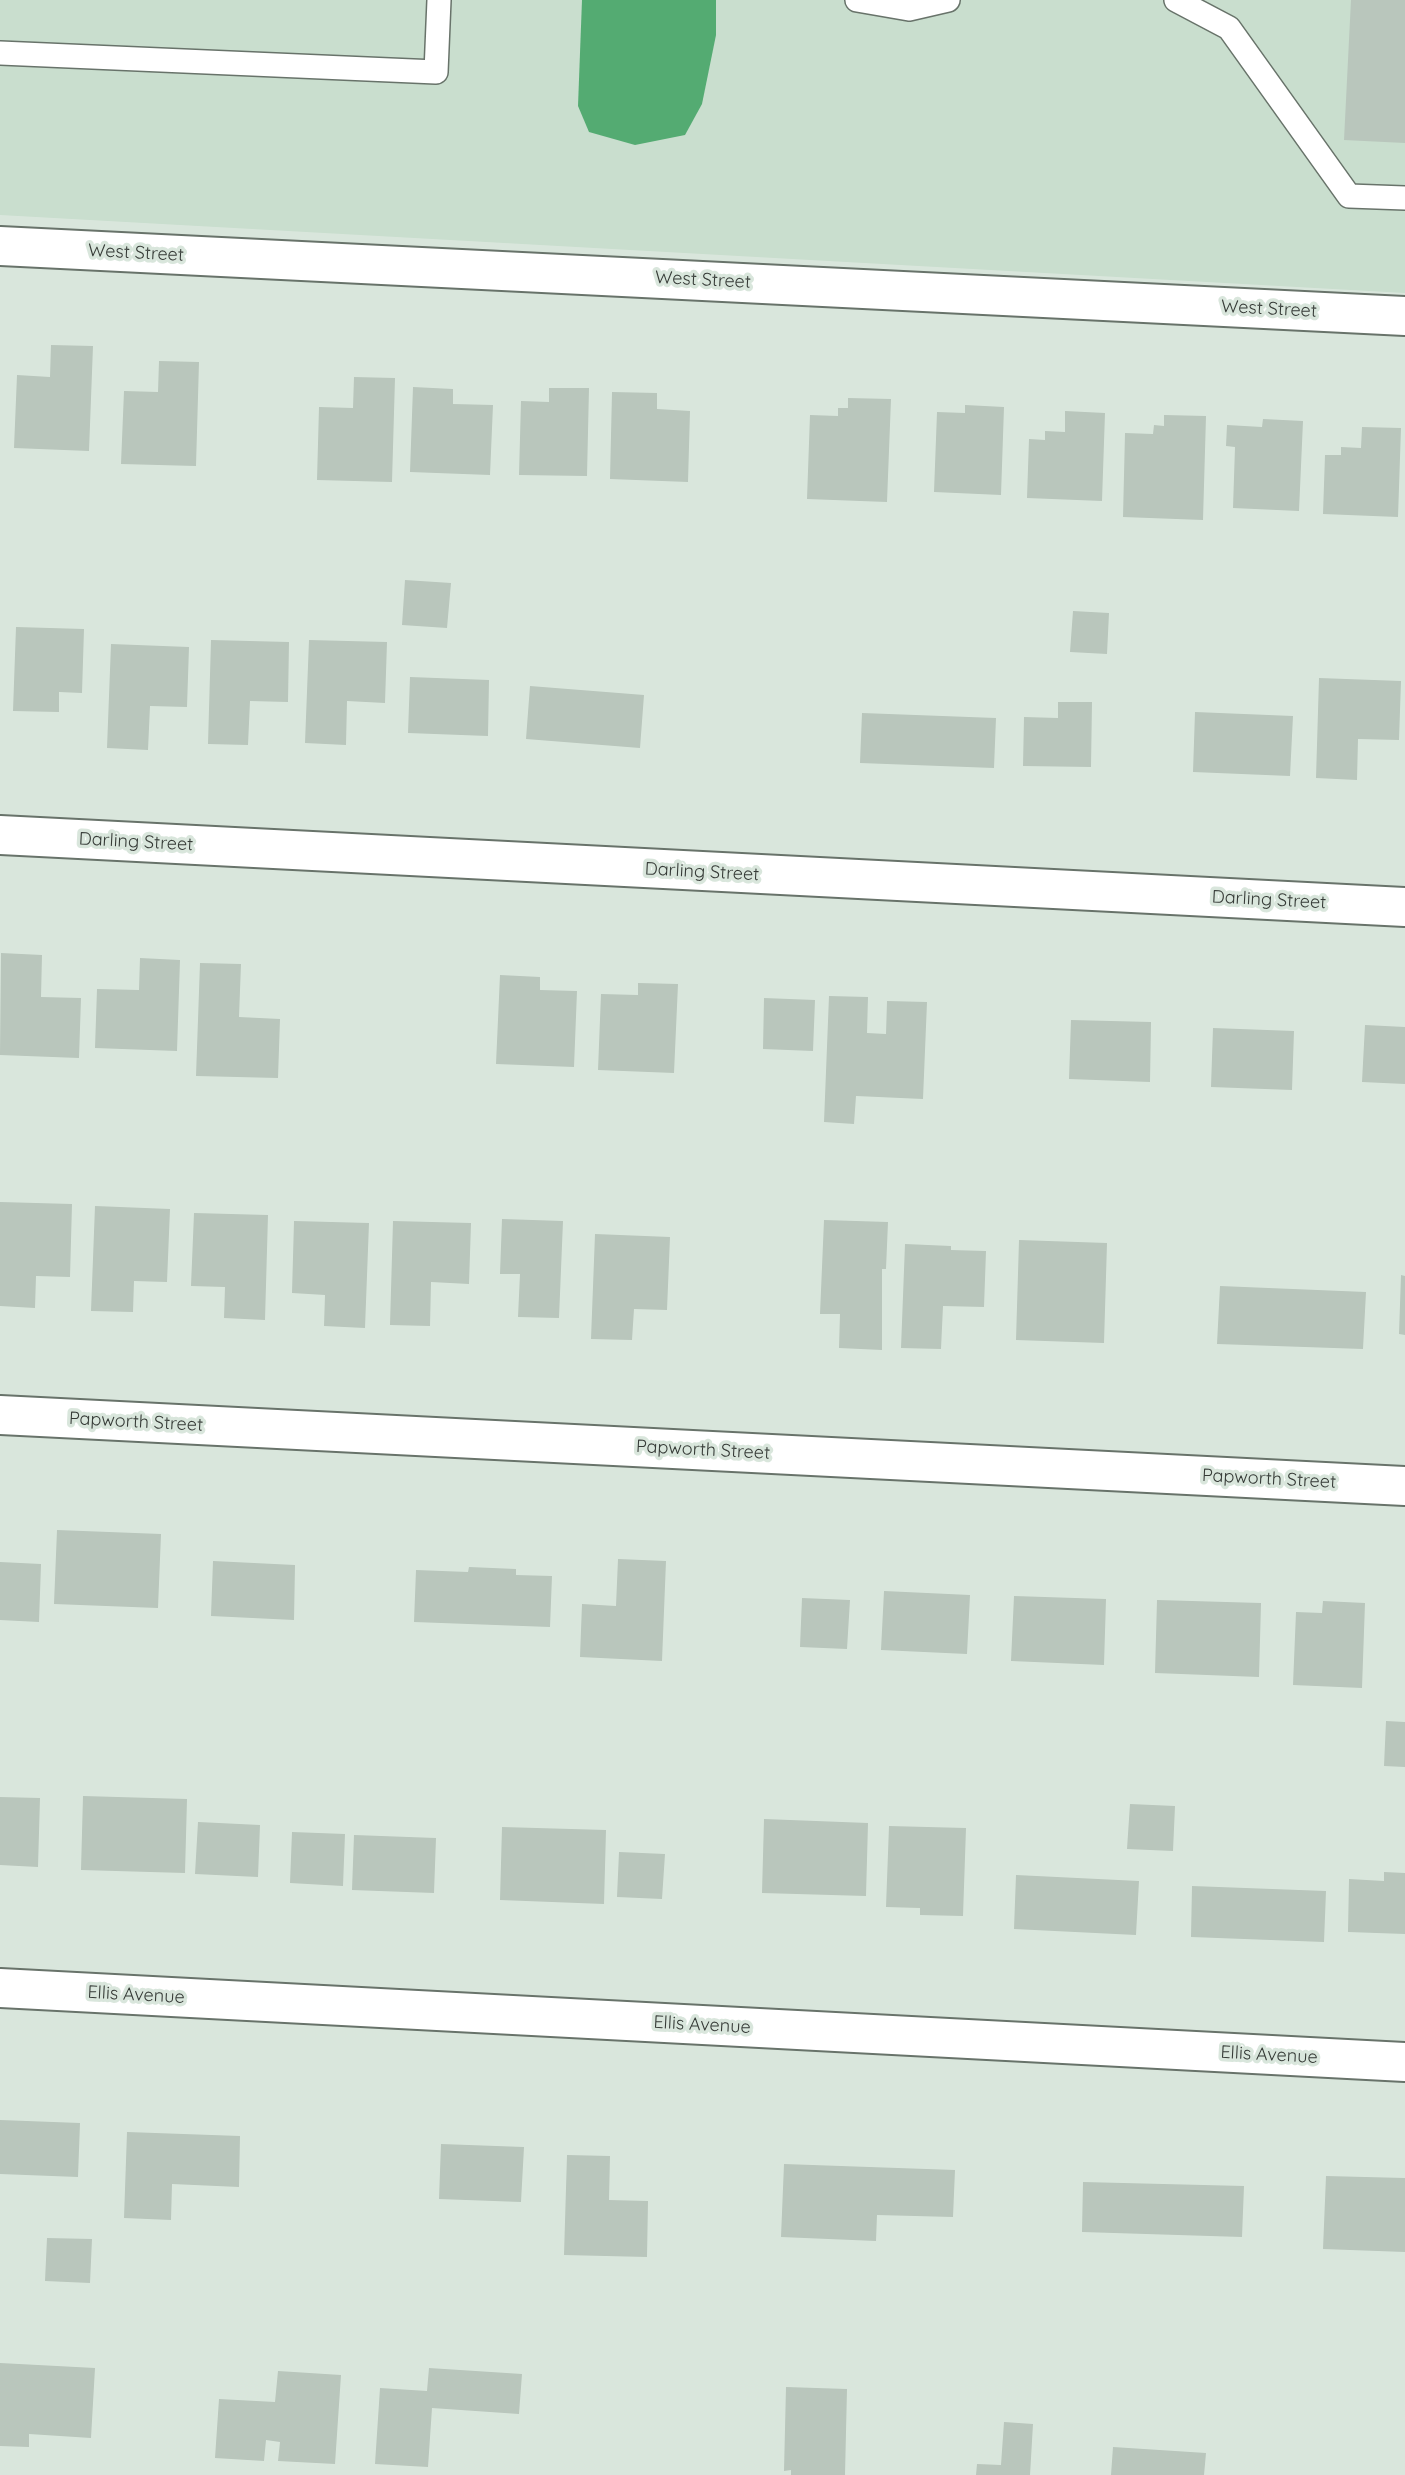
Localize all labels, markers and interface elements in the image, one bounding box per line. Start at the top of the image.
street label: West Street [88,240,184,266]
street label: West Street [655,267,751,293]
street label: West Street [1221,296,1317,322]
street label: Darling Street [78,828,194,856]
street label: Darling Street [644,858,760,886]
street label: Darling Street [1211,886,1327,914]
street label: Papworth Street [68,1408,204,1436]
street label: Papworth Street [635,1436,771,1464]
street label: Papworth Street [1201,1465,1337,1493]
street label: Ellis Avenue [87,1982,185,2008]
street label: Ellis Avenue [653,2012,751,2038]
street label: Ellis Avenue [1220,2042,1318,2068]

